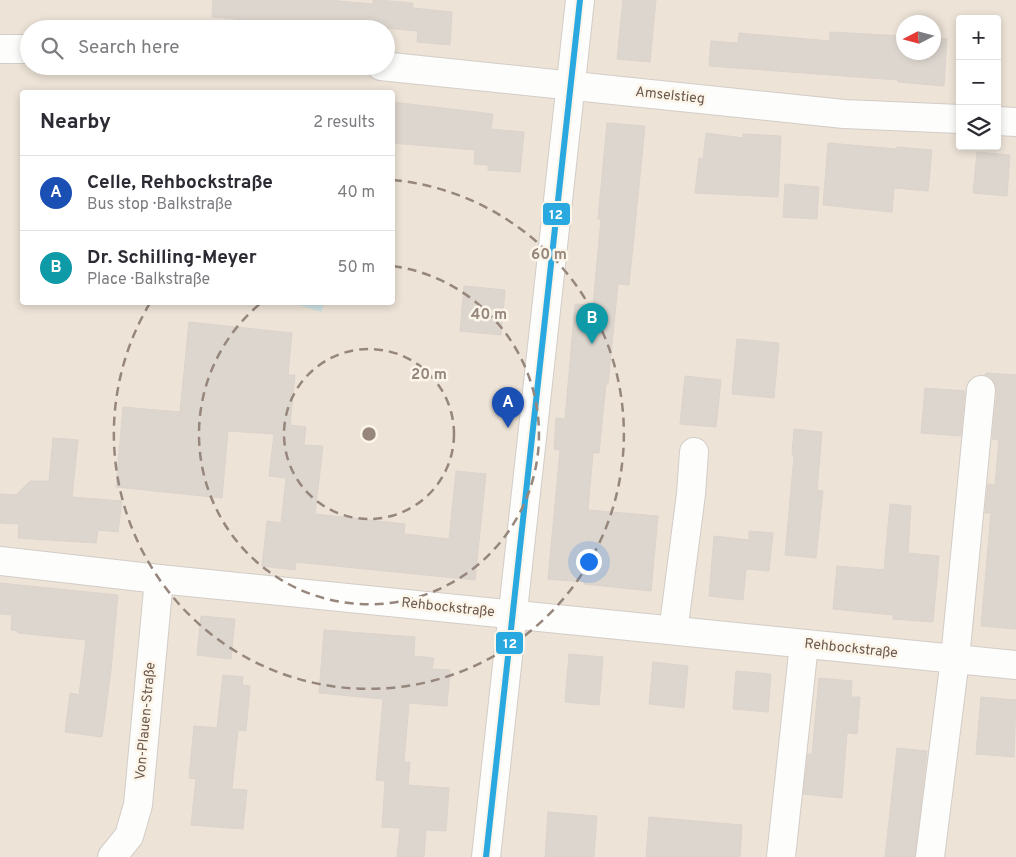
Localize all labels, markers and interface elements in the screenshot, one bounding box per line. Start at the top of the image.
north arrow [896,15,941,60]
map controls [956,15,1001,150]
button: + [956,15,1001,60]
search box [20,20,395,75]
icon: search [38,34,66,62]
text: Search here [78,36,180,60]
button: − [956,60,1001,105]
street label: Amselstieg [634,84,706,108]
button: layers [956,105,1001,150]
text: Nearby [40,109,111,136]
text: 2 results [313,113,375,133]
text: Celle, Rehbockstraße [87,171,273,195]
text: A [50,183,62,203]
text: 40 m [337,183,375,203]
text: Bus stop · Balkstraße [87,195,232,215]
line badge: 12 [542,202,571,226]
text: 12 [549,207,563,224]
text: Dr. Schilling-Meyer [87,246,257,270]
text: 60 m [531,246,567,265]
text: B [50,258,62,278]
text: 50 m [338,258,375,278]
text: Place · Balkstraße [87,270,210,290]
pin: B [576,303,608,344]
text: 40 m [471,306,507,325]
text: 20 m [411,366,447,385]
pin: A [492,387,524,428]
centre of rings [360,425,378,443]
your location [576,549,602,575]
street label: Rehbockstraße [401,595,495,621]
line badge: 12 [495,631,524,655]
text: 12 [503,636,517,653]
street label: Rehbockstraße [804,636,898,662]
street label: Von-Plauen-Straße [132,661,160,781]

